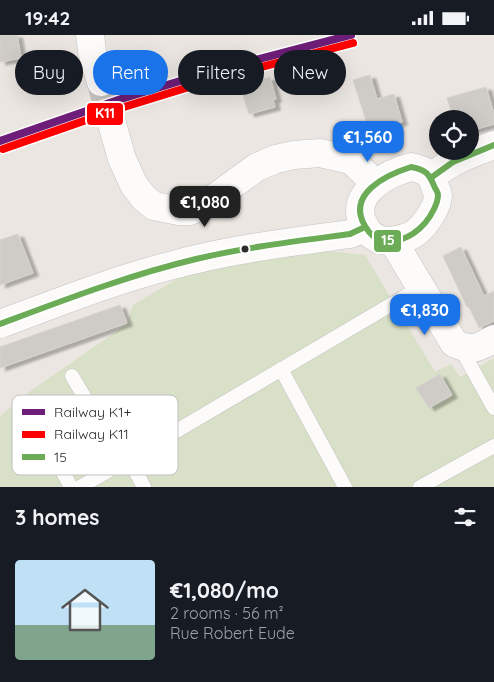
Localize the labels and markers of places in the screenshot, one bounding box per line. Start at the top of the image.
pin: €1,560 [327,121,409,163]
pin: €1,080 [164,185,246,228]
unlabelled marker [240,244,250,254]
pin: €1,830 [384,293,466,336]

